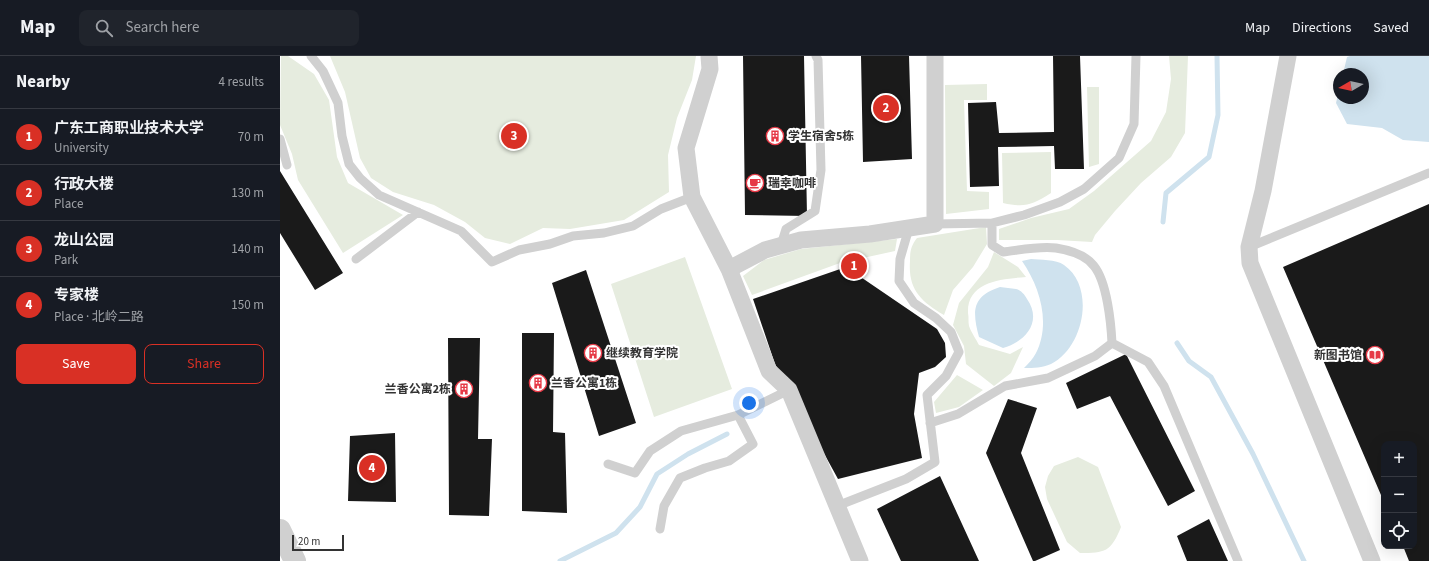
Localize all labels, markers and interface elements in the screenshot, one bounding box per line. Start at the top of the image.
search box [79,10,359,46]
text: Map [20,14,55,41]
icon: search [93,17,115,39]
text: Search here [125,17,199,38]
text: Map [1245,18,1270,38]
text: Directions [1292,18,1351,38]
text: Saved [1373,18,1409,38]
north arrow [1333,68,1369,104]
text: Nearby [16,70,70,94]
text: 4 results [219,73,264,91]
pin: 2 [873,93,899,123]
text: 广东工商职业技术大学 [54,118,204,139]
pin: 3 [501,121,527,151]
building icon: 学生宿舍5栋 [765,126,785,146]
text: 1 [26,128,32,146]
text: 70 m [238,128,264,146]
place label: 学生宿舍5栋 [788,128,854,145]
text: University [54,139,109,157]
cafe icon: 瑞幸咖啡 [745,173,765,193]
text: 行政大楼 [54,174,114,195]
place label: 瑞幸咖啡 [768,175,816,192]
text: 2 [26,184,32,202]
text: 130 m [231,184,264,202]
text: Place [54,195,83,213]
text: 龙山公园 [54,230,114,251]
text: 3 [26,240,32,258]
text: 140 m [231,240,264,258]
text: Park [54,251,78,269]
pin: 1 [841,251,867,281]
text: 专家楼 [54,285,99,306]
text: 4 [26,296,32,314]
text: 150 m [231,296,264,314]
text: Place · 北岭二路 [54,308,144,326]
building icon: 继续教育学院 [583,343,603,363]
button: Save [16,344,136,384]
button: Share [144,344,264,384]
place label: 继续教育学院 [606,345,678,362]
library icon: 新图书馆 [1365,345,1385,365]
place label: 新图书馆 [1314,347,1362,364]
building icon: 兰香公寓1栋 [528,373,548,393]
place label: 兰香公寓1栋 [551,375,617,392]
building icon: 兰香公寓2栋 [454,379,474,399]
place label: 兰香公寓2栋 [385,381,451,398]
your location [739,393,759,413]
map controls [1381,441,1417,549]
button: + [1381,441,1417,477]
pin: 4 [359,453,385,483]
button: − [1381,477,1417,513]
button: locate [1381,513,1417,549]
scale bar [292,533,344,552]
text: 20 m [298,534,320,549]

